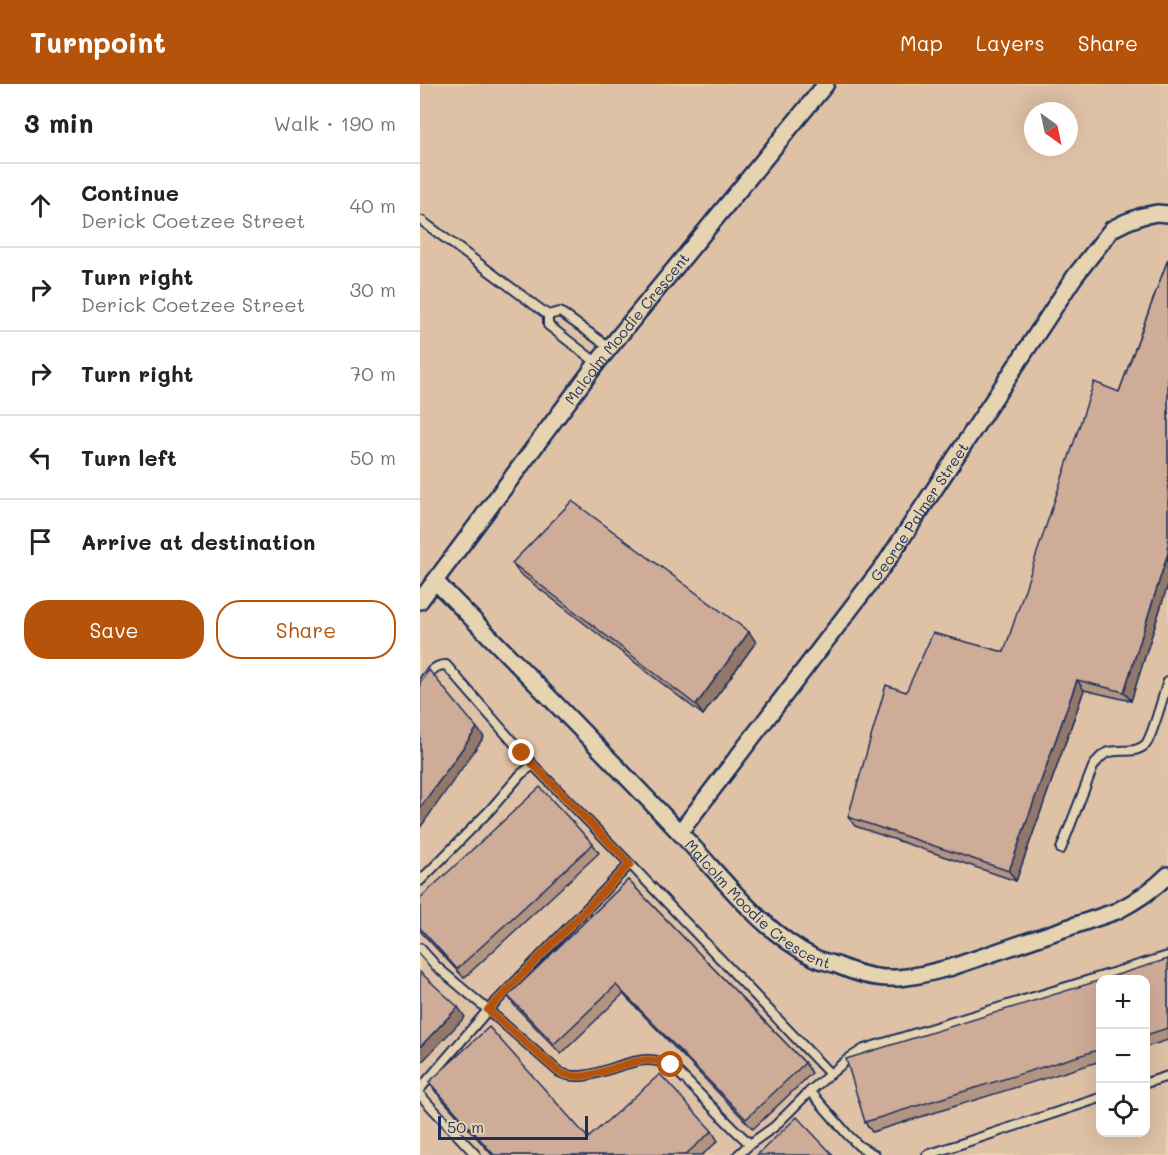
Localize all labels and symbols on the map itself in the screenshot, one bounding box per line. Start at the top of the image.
north arrow [1024,102,1078,156]
street label: Malcolm Moodie Crescent [560,248,694,408]
street label: George Palmer Street [865,438,973,585]
route end [508,739,534,765]
street label: Malcolm Moodie Crescent [681,835,833,973]
route start [657,1051,683,1077]
scale bar [438,1113,588,1140]

